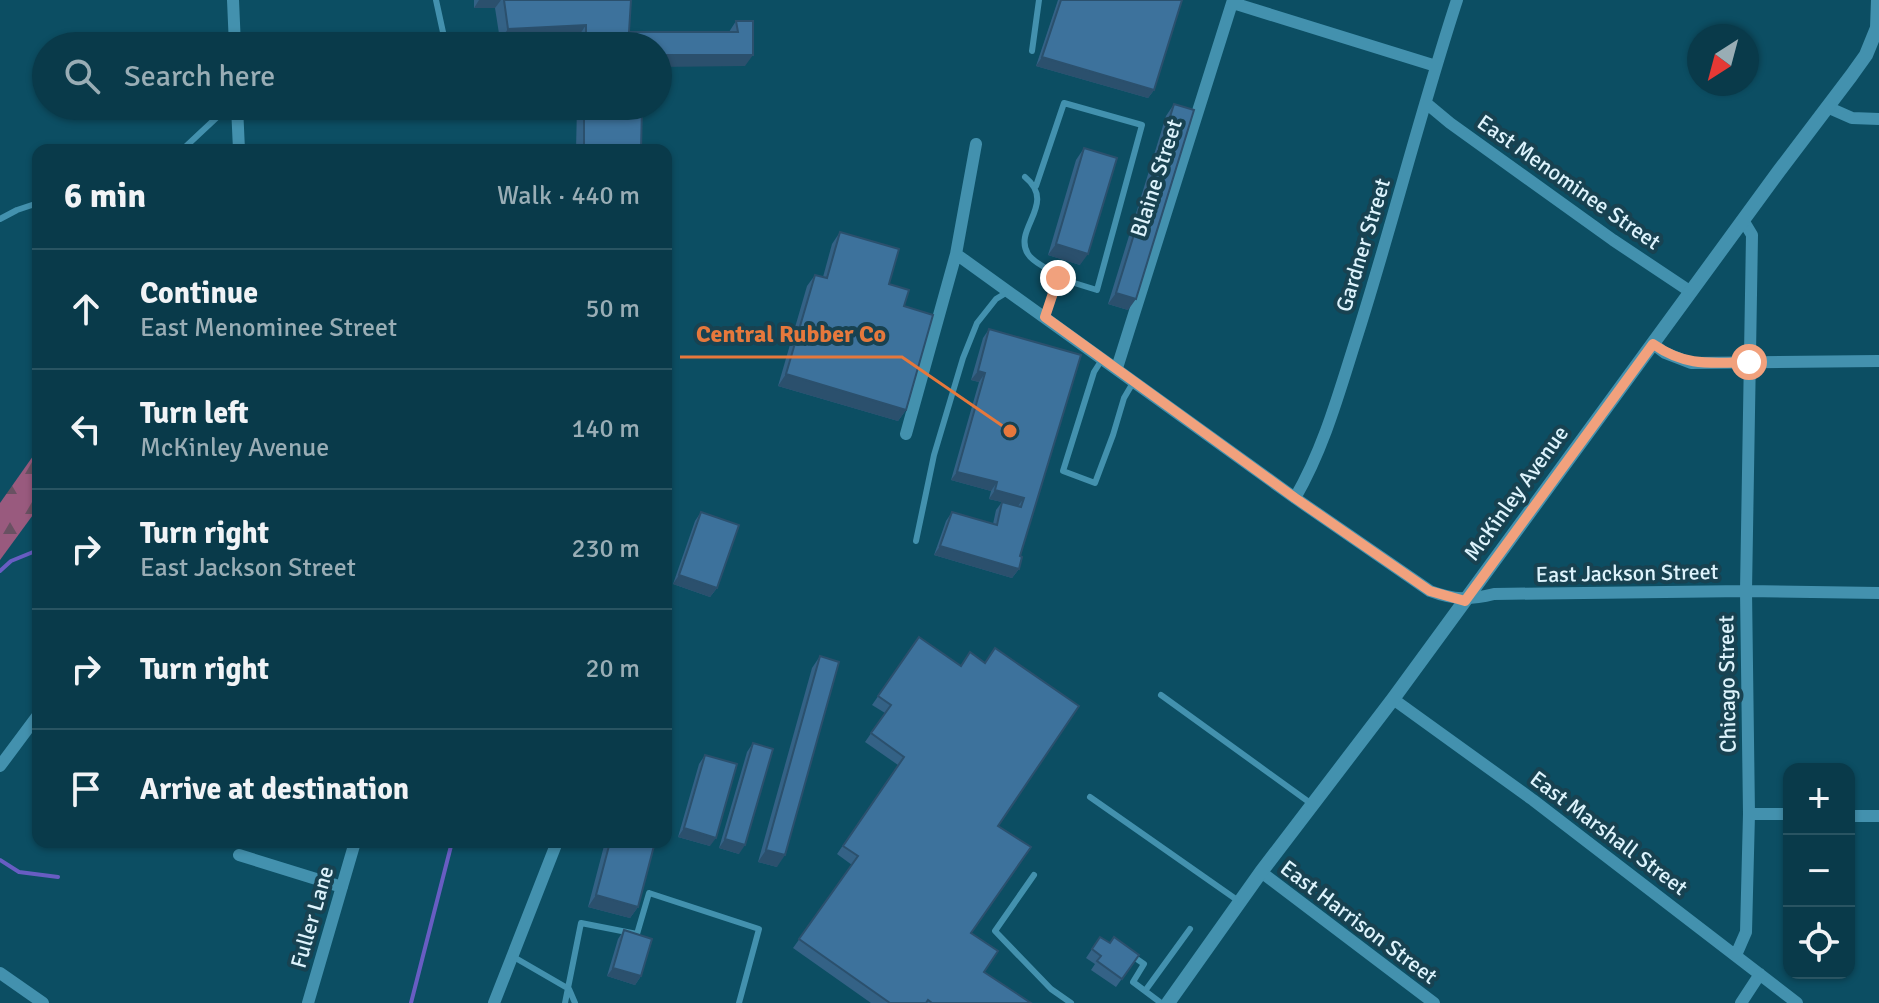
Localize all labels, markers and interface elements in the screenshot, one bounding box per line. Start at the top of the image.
north arrow [1687,24,1759,96]
search box [32,32,672,120]
icon: search [60,54,104,98]
text: Search here [124,58,275,95]
street label: East Menominee Street [1472,109,1666,256]
street label: Blaine Street [1124,115,1188,240]
text: 6 min [64,175,146,217]
street label: Gardner Street [1330,175,1396,315]
text: Walk · 440 m [497,180,640,212]
route end [1040,260,1076,296]
text: Continue [140,275,258,312]
icon: ahead [64,287,108,331]
text: 50 m [585,293,640,325]
callout: Central Rubber Co [680,309,902,357]
text: East Menominee Street [140,312,397,344]
text: Central Rubber Co [696,319,886,349]
route start [1731,344,1767,380]
text: Turn left [140,395,249,432]
icon: left [64,407,108,451]
text: 140 m [571,413,640,445]
street label: McKinley Avenue [1458,420,1574,566]
text: McKinley Avenue [140,432,329,464]
text: Turn right [140,515,269,552]
icon: right [64,527,108,571]
text: 230 m [571,533,640,565]
text: East Jackson Street [140,552,356,584]
street label: East Jackson Street [1535,558,1719,588]
street label: Chicago Street [1712,615,1742,753]
icon: right [64,647,108,691]
text: Turn right [140,651,269,688]
text: 20 m [585,653,640,685]
map controls [1783,763,1855,979]
button: + [1783,763,1855,835]
street label: East Marshall Street [1525,765,1693,901]
icon: arrive [64,767,108,811]
text: Arrive at destination [140,771,409,808]
button: − [1783,835,1855,907]
street label: East Harrison Street [1275,854,1443,990]
street label: Fuller Lane [285,863,339,971]
button: locate [1783,907,1855,979]

